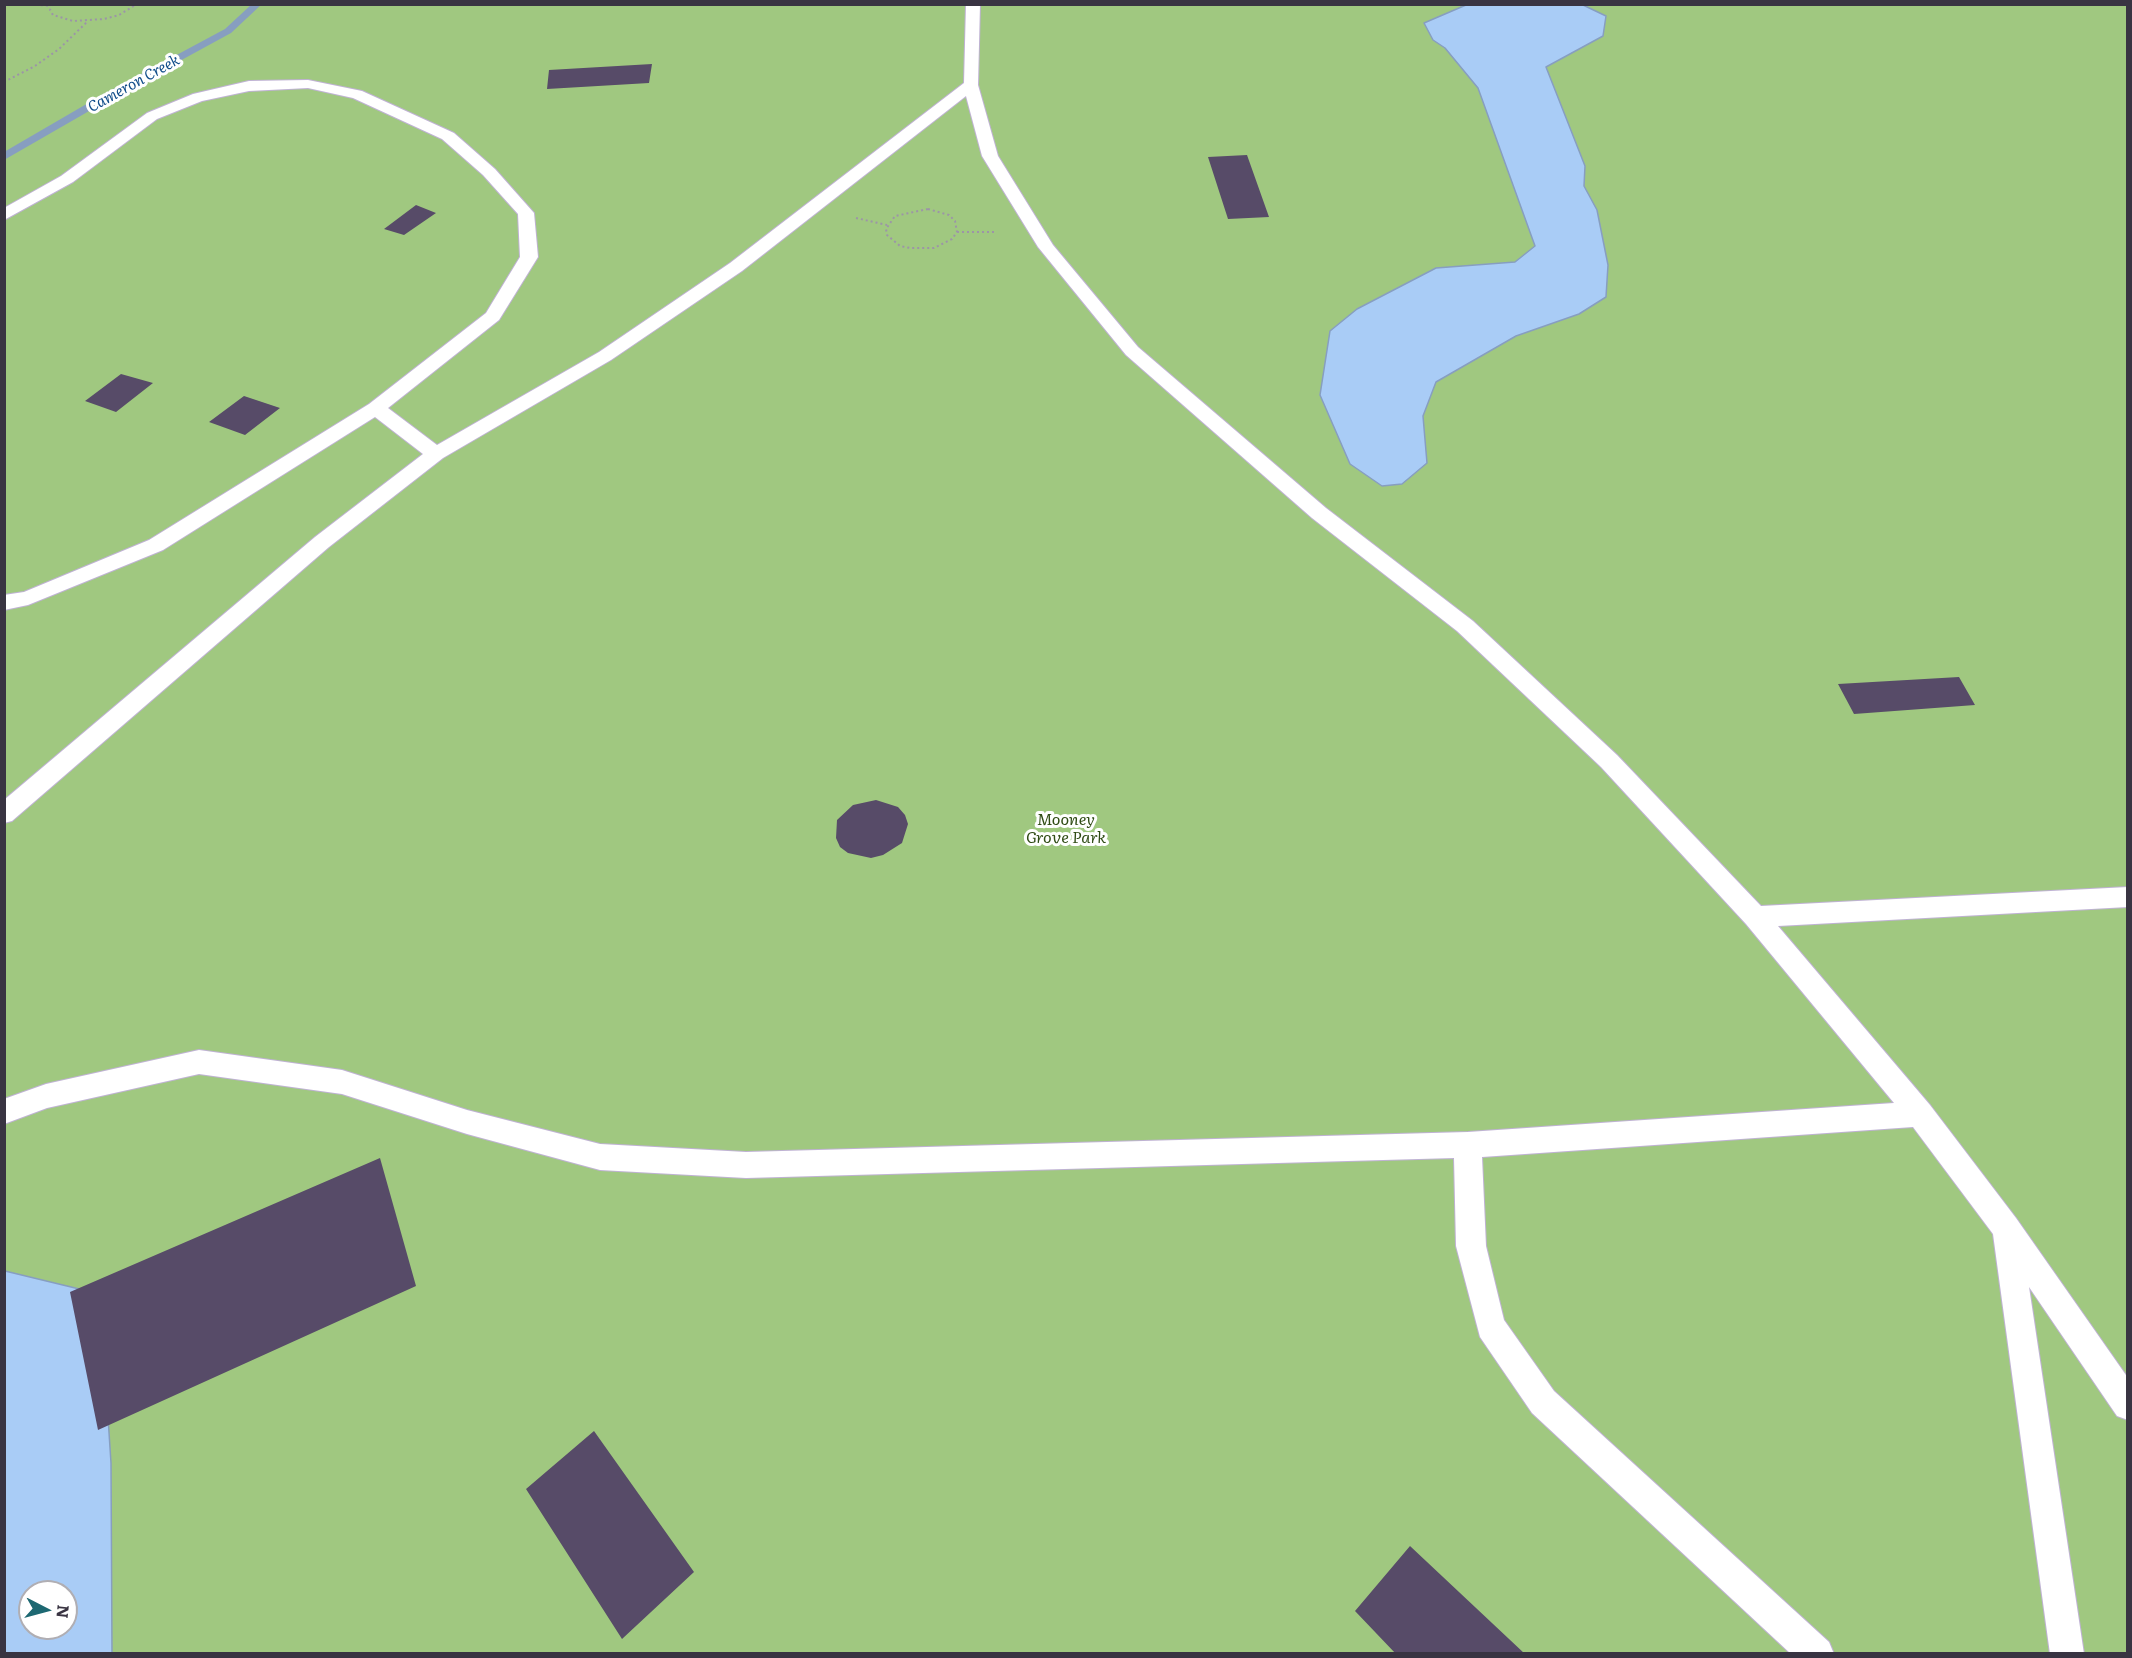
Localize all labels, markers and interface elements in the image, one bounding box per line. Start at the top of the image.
water label: Cameron Creek [85,51,183,117]
park label: Mooney Grove Park [1026,810,1106,848]
north arrow [18,1580,78,1640]
text: N [51,1604,77,1620]

